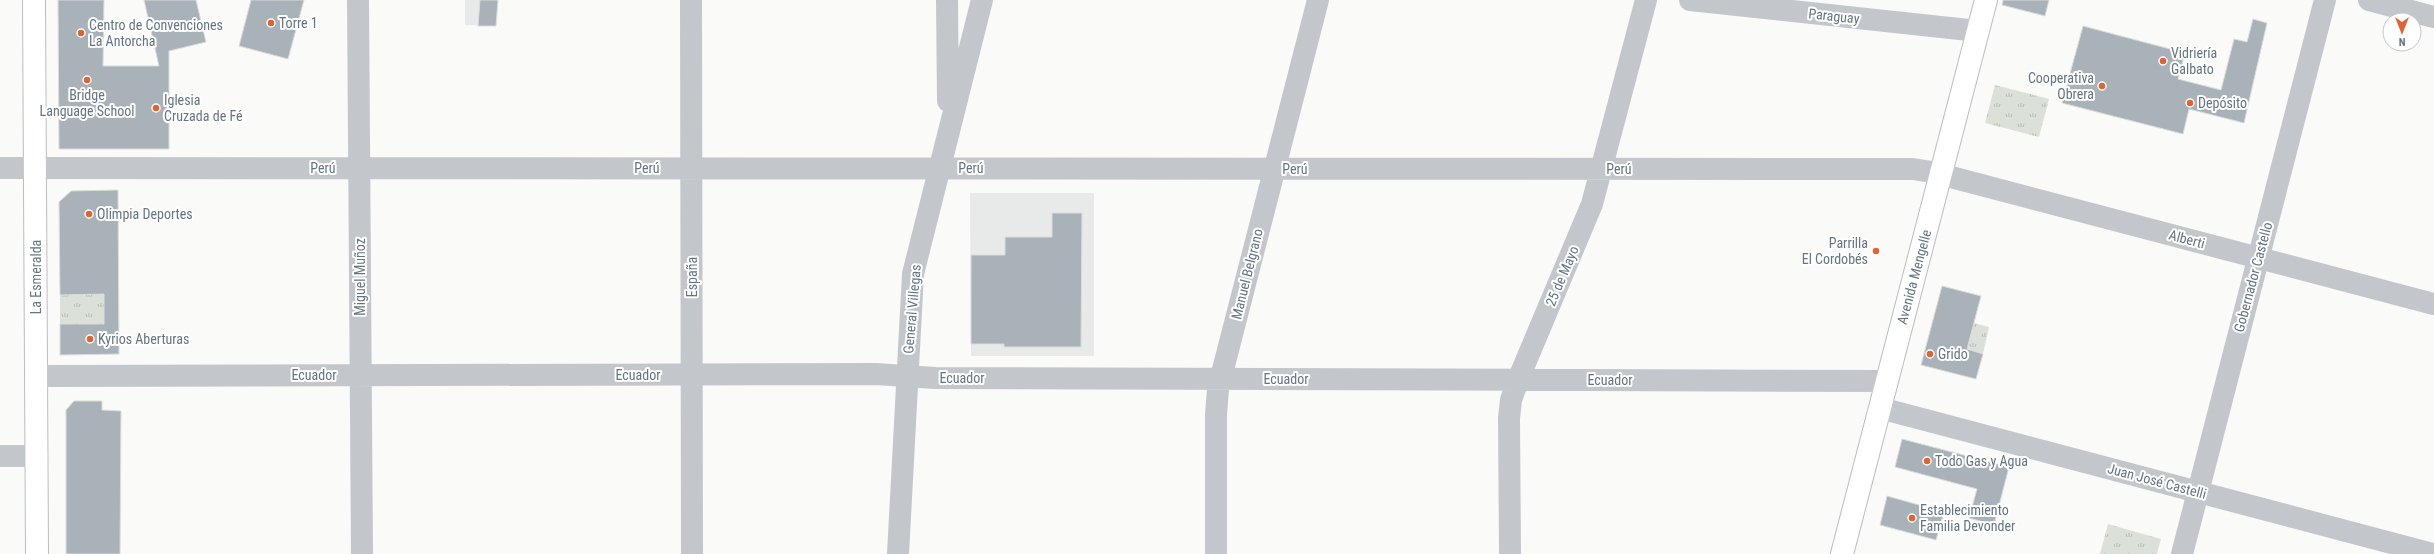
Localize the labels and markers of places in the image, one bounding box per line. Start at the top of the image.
place label: Torre 1 [279,15,318,31]
place label: Centro de Convenciones La Antorcha [89,17,223,49]
marker: Torre 1 [266,18,276,28]
marker: Centro de Convenciones La Antorcha [76,28,86,38]
place label: Vidriería Galbato [2171,45,2217,77]
marker: Vidriería Galbato [2158,56,2168,66]
place label: Cooperativa Obrera [2028,70,2094,102]
marker: Bridge Language School [82,75,92,85]
marker: Cooperativa Obrera [2097,81,2107,91]
place label: Bridge Language School [40,87,134,119]
place label: Iglesia Cruzada de Fé [164,92,243,124]
place label: Depósito [2198,95,2247,111]
marker: Depósito [2185,98,2195,108]
marker: Iglesia Cruzada de Fé [151,103,161,113]
place label: Olimpia Deportes [97,206,193,222]
marker: Olimpia Deportes [84,209,94,219]
place label: Parrilla El Cordobés [1802,235,1868,267]
marker: Parrilla El Cordobés [1871,246,1881,256]
place label: Kyrios Aberturas [98,331,189,347]
marker: Kyrios Aberturas [85,334,95,344]
place label: Grido [1938,346,1968,362]
marker: Grido [1925,349,1935,359]
place label: Todo Gas y Agua [1935,453,2028,469]
marker: Todo Gas y Agua [1922,456,1932,466]
place label: Establecimiento Familia Devonder [1920,502,2015,534]
marker: Establecimiento Familia Devonder [1907,513,1917,523]

